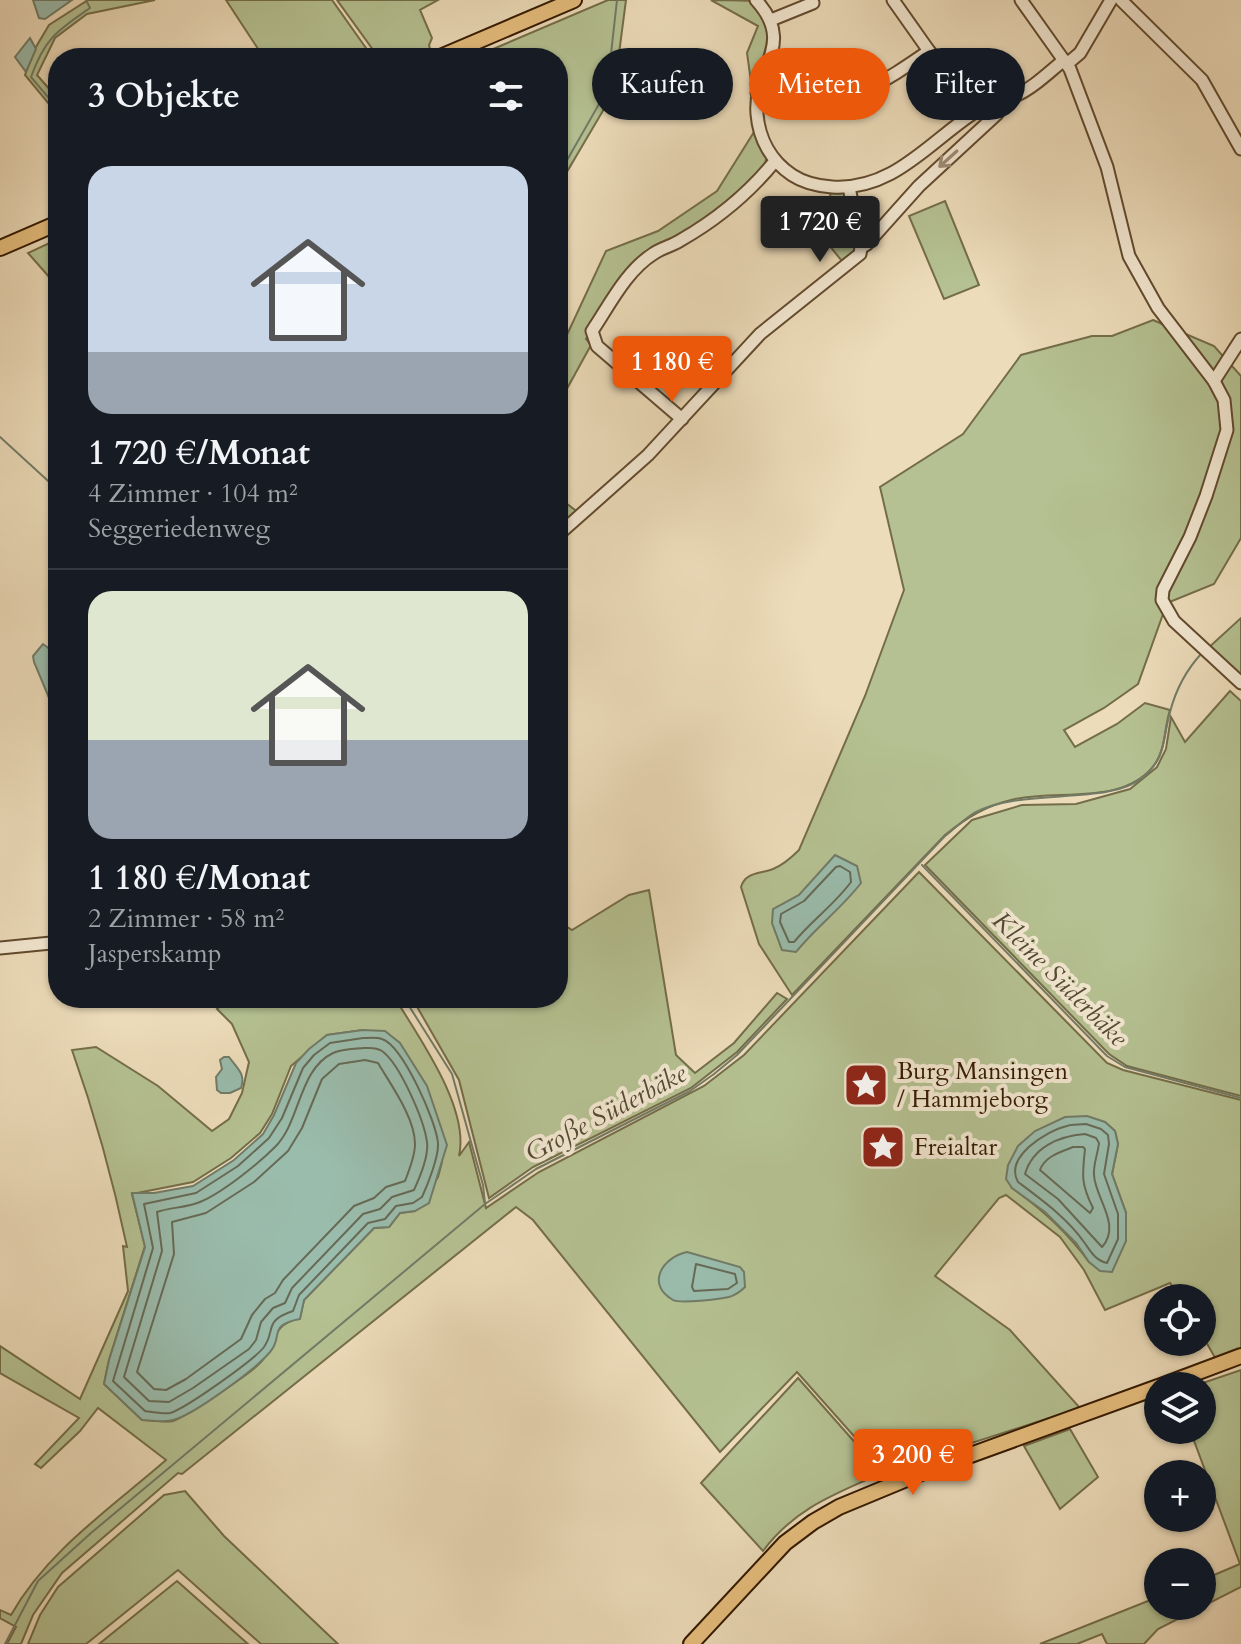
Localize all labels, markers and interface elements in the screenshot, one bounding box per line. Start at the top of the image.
chip: Kaufen [592,48,733,120]
chip: Mieten [749,48,890,120]
chip: Filter [906,48,1025,120]
text: 3 Objekte [88,73,240,119]
icon: filters [484,74,528,118]
one-way arrow [939,150,959,168]
pin: 1 720 € [746,196,894,264]
text: 1 720 € [779,204,861,239]
icon: home [236,218,380,362]
pin: 1 180 € [598,336,746,404]
text: 1 180 € [631,344,713,379]
text: 1 720 €/Monat [88,430,310,476]
text: 4 Zimmer · 104 m² [88,476,298,511]
text: Seggeriedenweg [88,511,270,546]
icon: home [236,643,380,787]
text: 1 180 €/Monat [88,855,310,901]
text: 2 Zimmer · 58 m² [88,901,284,936]
water label: Kleine Süderbäke [985,904,1136,1055]
text: Jasperskamp [88,936,222,971]
water label: Große Süderbäke [519,1055,694,1170]
place label: Burg Mansingen / Hammjeborg [897,1055,1069,1116]
place icon: Burg Mansingen / Hammjeborg [842,1061,890,1109]
place icon: Freialtar [859,1123,907,1171]
place label: Freialtar [914,1131,998,1164]
map controls [1144,1284,1216,1620]
button: locate [1144,1284,1216,1356]
button: layers [1144,1372,1216,1444]
pin: 3 200 € [839,1429,987,1497]
text: 3 200 € [872,1437,954,1472]
button: + [1144,1460,1216,1532]
button: − [1144,1548,1216,1620]

